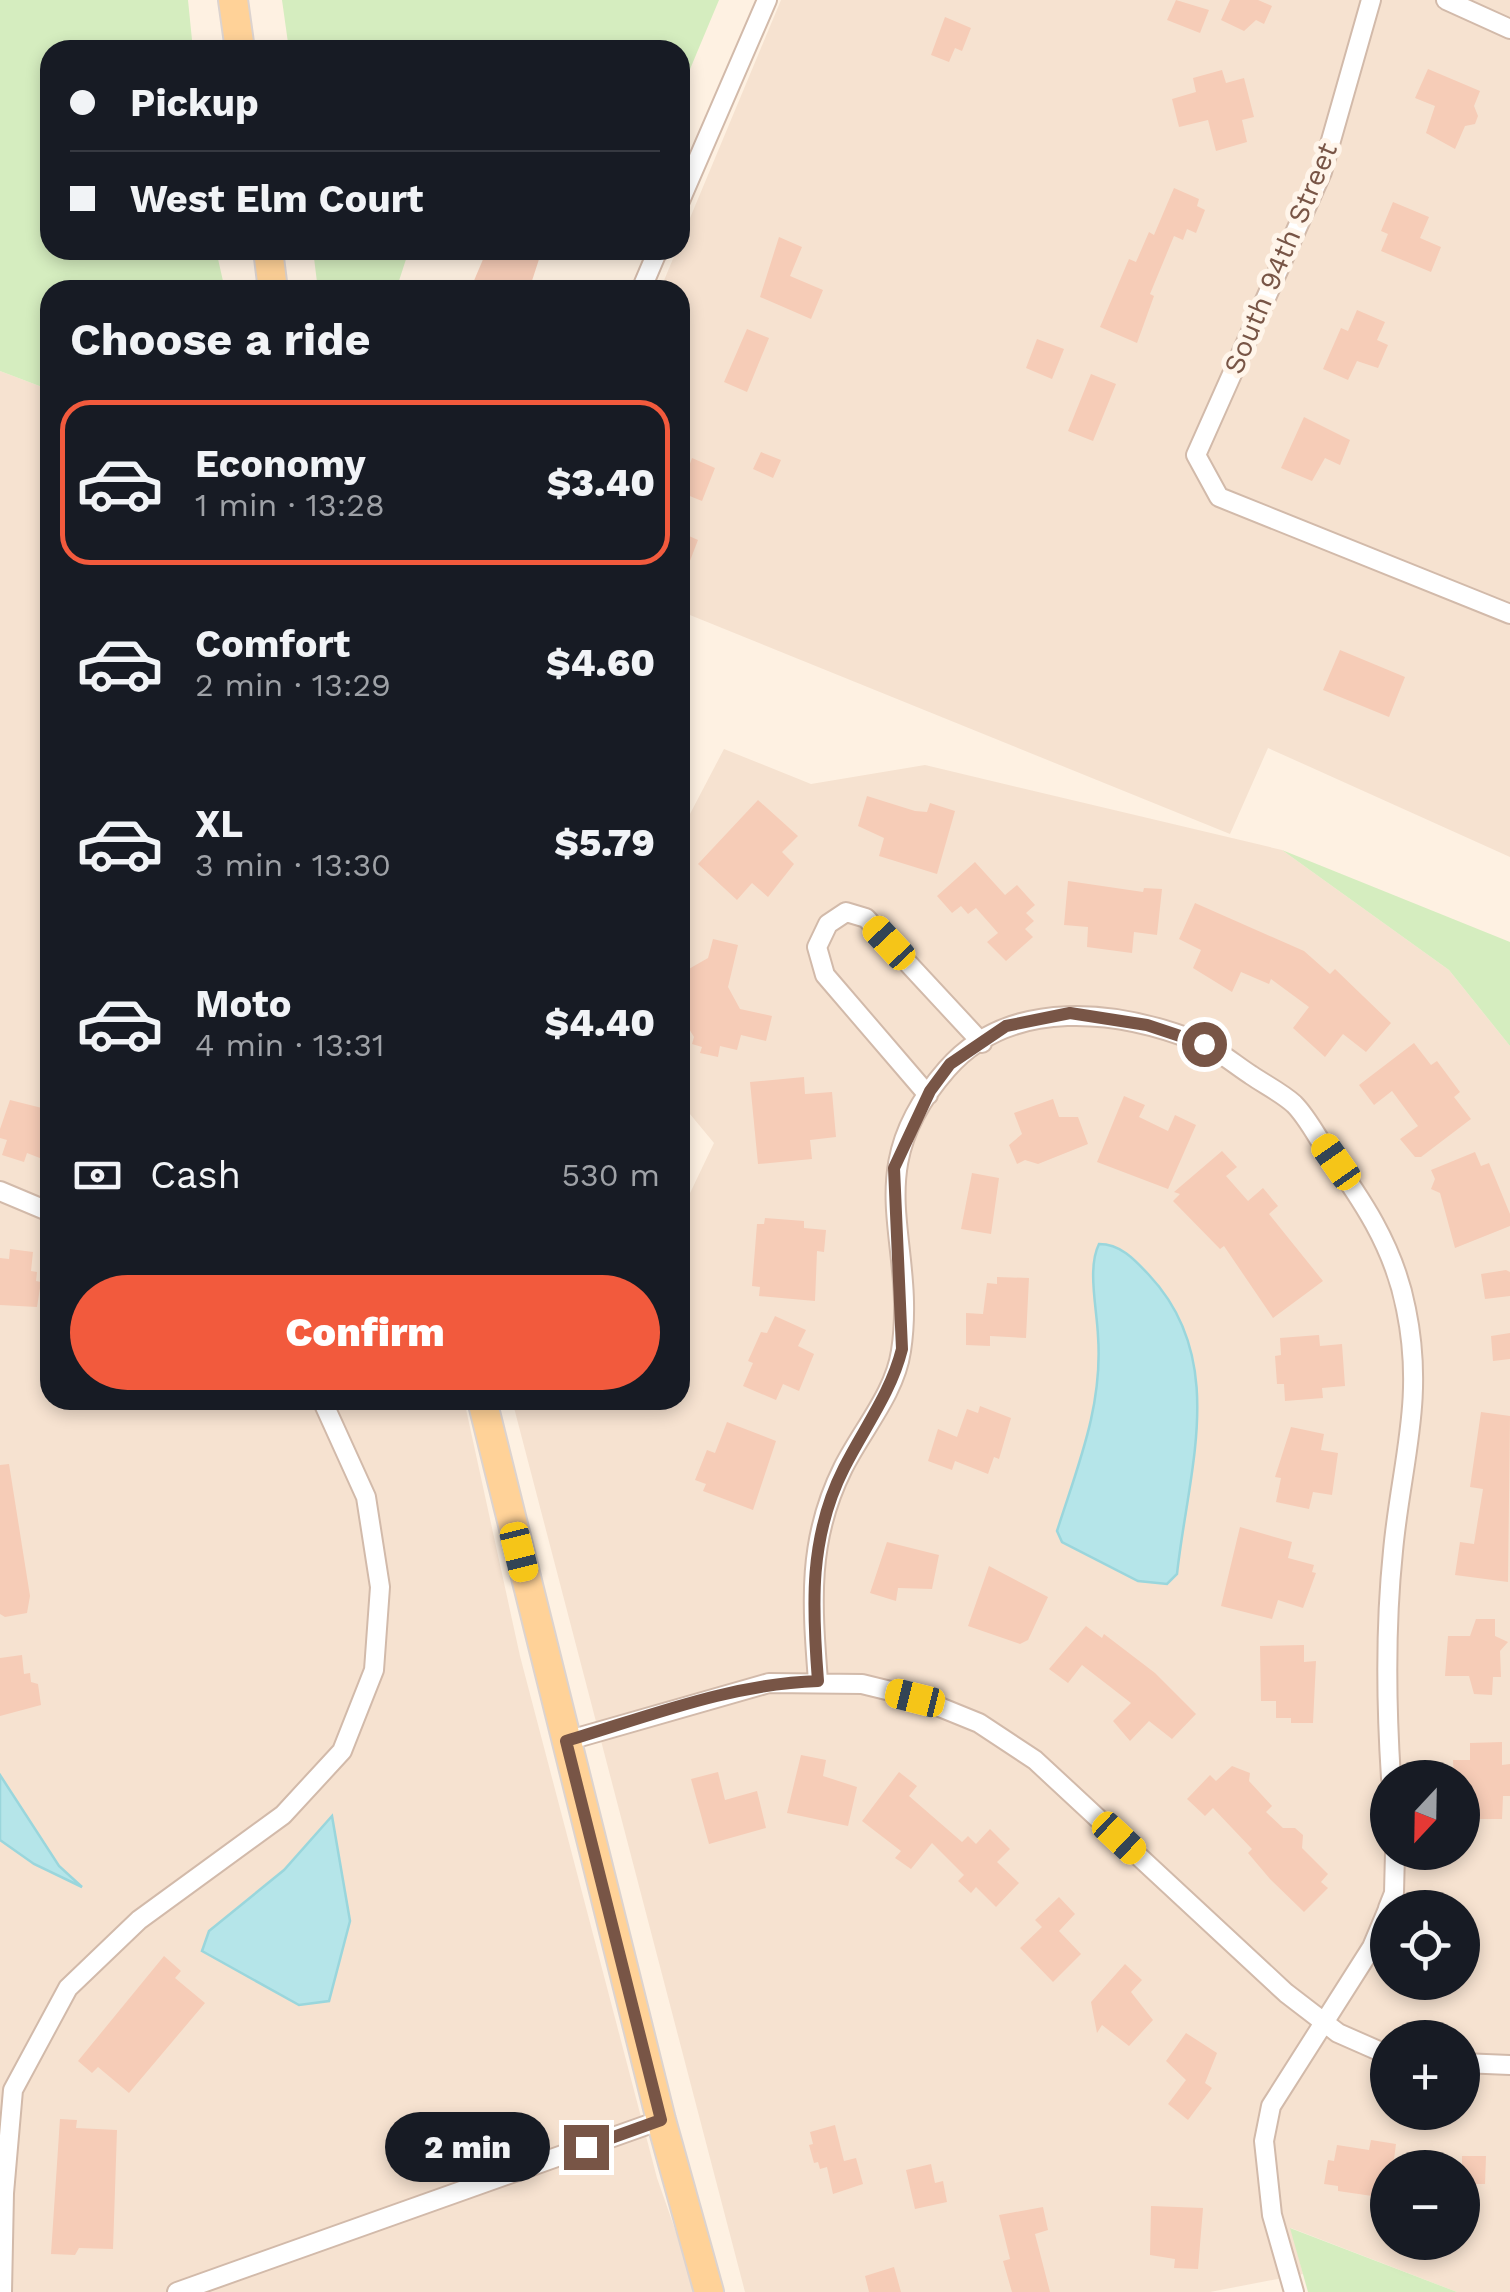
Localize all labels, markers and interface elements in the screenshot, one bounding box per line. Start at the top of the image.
text: Pickup [130,81,259,125]
street label: South 94th Street [1217,137,1344,379]
text: West Elm Court [130,177,423,221]
text: Choose a ride [70,313,370,366]
icon: car [75,438,165,528]
text: Economy [195,442,366,486]
text: $3.40 [547,461,655,505]
text: 1 min · 13:28 [195,486,385,524]
icon: car [75,618,165,708]
text: Comfort [195,622,350,666]
text: $4.60 [546,641,655,685]
text: 2 min · 13:29 [195,666,391,704]
icon: car [75,798,165,888]
text: XL [195,802,243,846]
text: $5.79 [554,821,655,865]
text: 3 min · 13:30 [195,846,391,884]
car [858,911,920,975]
icon: car [75,978,165,1068]
text: Moto [195,982,291,1026]
text: $4.40 [544,1001,655,1045]
route start [1182,1022,1227,1067]
text: 4 min · 13:31 [195,1026,384,1064]
car [1307,1129,1365,1195]
icon: cash [70,1148,125,1203]
text: Cash [150,1153,241,1197]
text: 530 m [561,1156,660,1194]
button: Confirm [70,1275,660,1390]
car [497,1519,541,1585]
car [882,1676,948,1720]
north arrow [1370,1760,1480,1870]
map controls [1370,1760,1480,2260]
car [1087,1807,1151,1869]
button: locate [1370,1890,1480,2000]
button: + [1370,2020,1480,2130]
callout: 2 min [386,2112,551,2182]
route end [564,2125,609,2170]
text: 2 min [424,2128,511,2166]
button: − [1370,2150,1480,2260]

